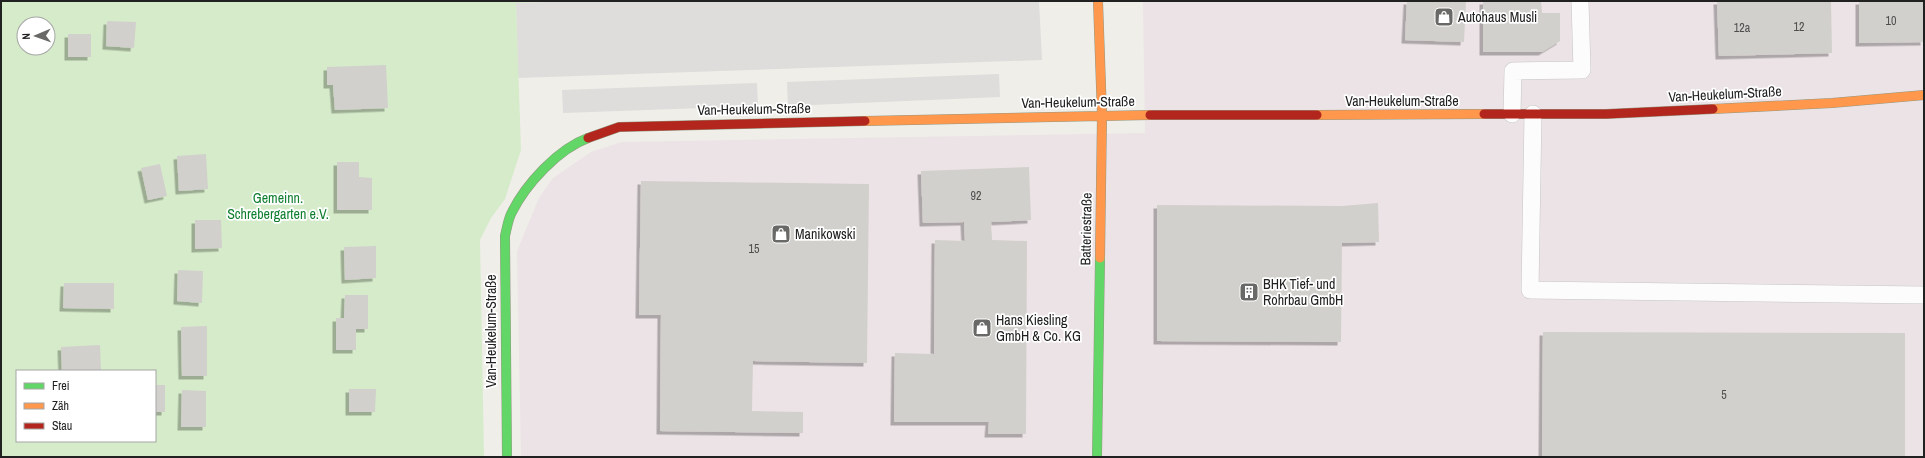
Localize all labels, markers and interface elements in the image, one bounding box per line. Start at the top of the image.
shop icon: Autohaus Musli [1433,6,1455,28]
place label: Autohaus Musli [1457,8,1537,26]
house number: 10 [1886,13,1896,29]
north arrow [16,16,56,56]
house number: 12 [1794,19,1804,35]
house number: 12a [1734,20,1751,36]
text: N [19,33,33,40]
street label: Van-Heukelum-Straße [1668,82,1782,106]
street label: Van-Heukelum-Straße [1021,92,1135,112]
street label: Van-Heukelum-Straße [1345,92,1459,110]
street label: Van-Heukelum-Straße [697,99,811,119]
house number: 92 [971,188,981,204]
park label: Gemeinn. Schrebergarten e.V. [227,189,329,223]
street label: Batteriestraße [1076,192,1096,266]
shop icon: Manikowski [770,223,792,245]
place label: Manikowski [795,225,856,243]
house number: 15 [749,241,760,257]
street label: Van-Heukelum-Straße [482,274,500,388]
place label: BHK Tief- und Rohrbau GmbH [1263,275,1343,309]
building icon: BHK Tief- und Rohrbau GmbH [1238,281,1260,303]
place label: Hans Kiesling GmbH & Co. KG [996,311,1081,345]
shop icon: Hans Kiesling GmbH & Co. KG [971,317,993,339]
legend [16,370,156,442]
text: Frei [52,378,70,394]
house number: 5 [1721,387,1727,403]
text: Zäh [52,398,69,414]
text: Stau [52,418,72,434]

